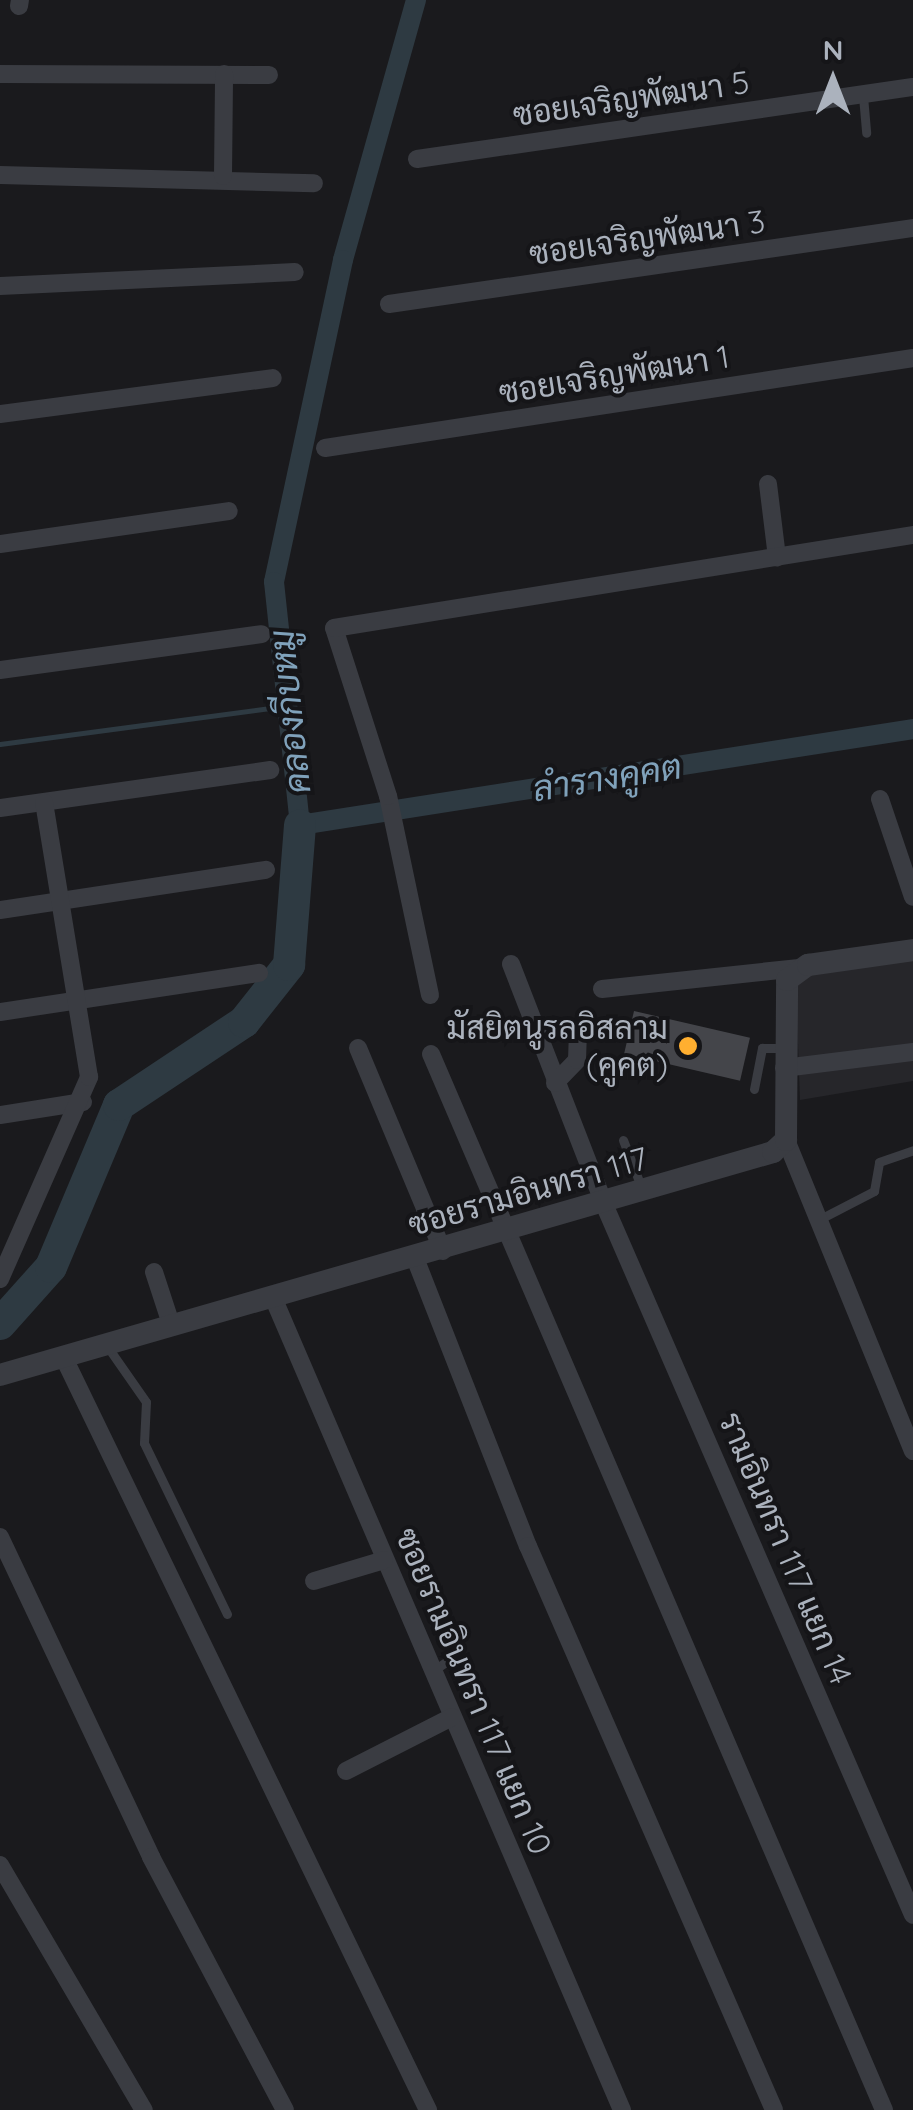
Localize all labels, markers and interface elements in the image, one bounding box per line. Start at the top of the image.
north arrow [783,30,883,130]
text: N [823,32,843,67]
street label: ซอยเจริญพัฒนา 5 [510,62,752,134]
street label: ซอยเจริญพัฒนา 3 [527,201,767,273]
street label: ซอยเจริญพัฒนา 1 [496,337,732,411]
water label: คลองกีบหมู [260,628,318,796]
water label: ลำรางคูคต [529,744,685,810]
place label: มัสยิตนูรลอิสลาม (คูคต) [447,1009,668,1084]
marker: มัสยิตนูรลอิสลาม (คูคต) [677,1035,699,1057]
street label: ซอยรามอินทรา 117 [404,1138,652,1244]
street label: รามอินทรา 117 แยก 14 [711,1406,861,1690]
street label: ซอยรามอินทรา 117 แยก 10 [388,1522,560,1860]

